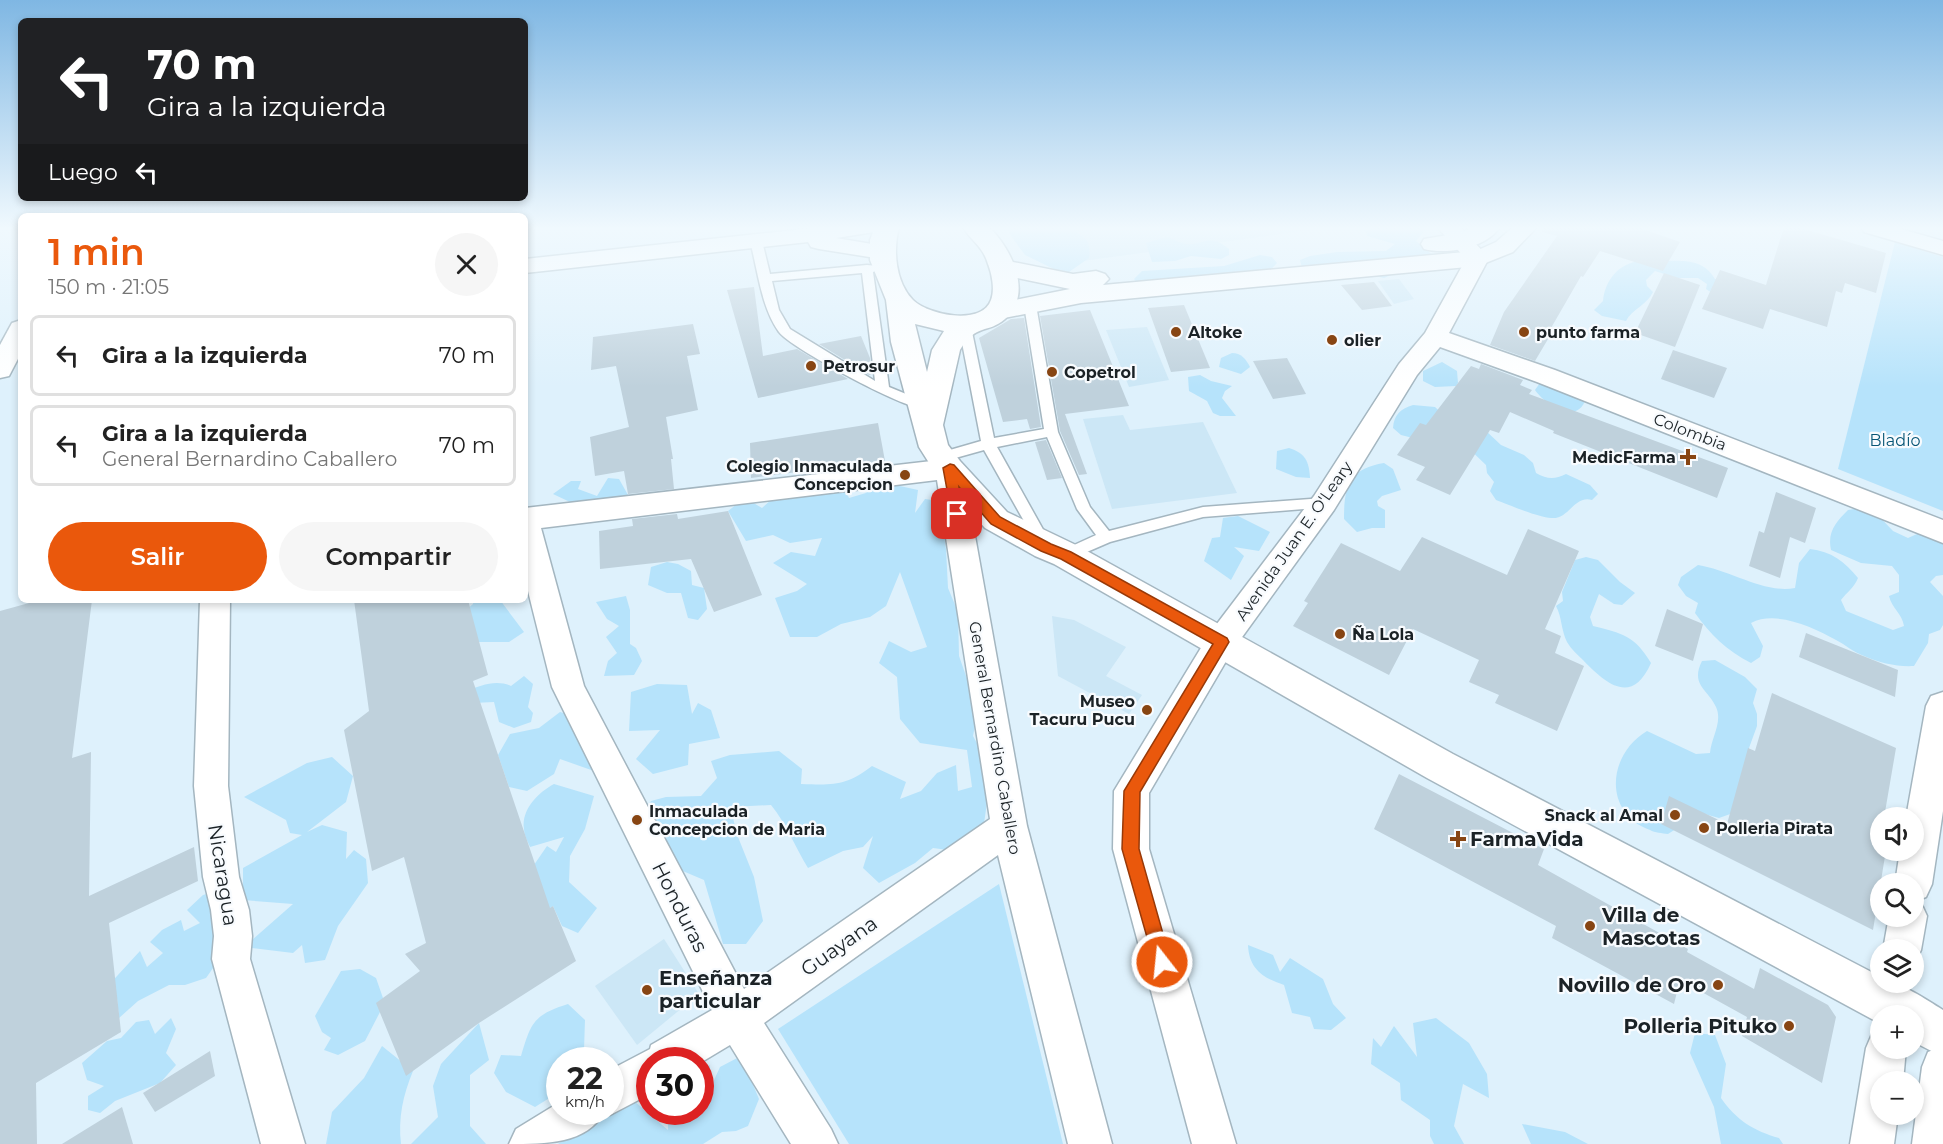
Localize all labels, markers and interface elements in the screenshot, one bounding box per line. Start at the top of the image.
text: 70 m [147,38,257,90]
icon: left [48,42,126,120]
text: Gira a la izquierda [147,90,387,123]
icon: left [130,156,163,189]
text: Luego [48,159,118,186]
text: 1 min [48,230,145,274]
button: close [435,233,498,296]
text: 150 m · 21:05 [48,275,169,299]
place label: Altoke [1187,323,1242,342]
place label: punto farma [1536,323,1640,342]
marker: Altoke [1169,325,1183,339]
marker: punto farma [1517,325,1531,339]
place label: olier [1344,331,1381,350]
marker: olier [1325,333,1339,347]
icon: left [51,339,84,372]
text: Gira a la izquierda [102,342,308,369]
text: 70 m [439,342,495,369]
place label: Petrosur [823,357,895,376]
marker: Petrosur [804,359,818,373]
place label: Copetrol [1064,363,1136,382]
marker: Copetrol [1045,365,1059,379]
street label: Colombia [1651,409,1729,455]
text: Gira a la izquierda [102,420,308,447]
icon: left [51,429,84,462]
park label: Bladío [1870,431,1921,450]
text: 70 m [439,432,495,459]
text: General Bernardino Caballero [102,447,397,471]
place label: MedicFarma [1572,448,1676,467]
marker: MedicFarma [1681,450,1695,464]
place label: Colegio Inmaculada Concepcion [726,457,893,494]
street label: Avenida Juan E. O'Leary [1232,457,1356,624]
marker: Colegio Inmaculada Concepcion [898,468,912,482]
pin [931,488,982,539]
icon: arrive [940,497,973,530]
button: Salir [48,522,267,591]
button: Compartir [279,522,498,591]
street label: General Bernardino Caballero [965,620,1025,856]
place label: Ña Lola [1352,625,1414,644]
marker: Ña Lola [1333,627,1347,641]
place label: Museo Tacuru Pucu [1030,692,1135,729]
marker: Museo Tacuru Pucu [1140,703,1154,717]
place label: Inmaculada Concepcion de Maria [649,802,825,839]
place label: Snack al Amal [1544,806,1663,825]
map controls [1870,807,1924,1125]
button: sound [1870,807,1924,861]
marker: Snack al Amal [1668,808,1682,822]
marker: Inmaculada Concepcion de Maria [630,813,644,827]
place label: Polleria Pirata [1716,819,1833,838]
marker: Polleria Pirata [1697,821,1711,835]
street label: Nicaragua [203,822,243,928]
place label: FarmaVida [1470,827,1584,851]
marker: FarmaVida [1451,832,1465,846]
street label: Honduras [647,858,713,956]
button: search [1870,873,1924,927]
place label: Villa de Mascotas [1601,903,1701,950]
street label: Guayana [796,911,882,981]
marker: Villa de Mascotas [1583,919,1597,933]
position arrow [1130,930,1194,994]
button: layers [1870,939,1924,993]
place label: Enseñanza particular [659,966,773,1013]
place label: Novillo de Oro [1558,973,1706,997]
marker: Novillo de Oro [1711,978,1725,992]
marker: Enseñanza particular [640,983,654,997]
button: + [1870,1005,1924,1059]
place label: Polleria Pituko [1623,1014,1777,1038]
marker: Polleria Pituko [1782,1019,1796,1033]
speed limit sign: 30 [636,1047,714,1125]
text: 22 [567,1060,603,1097]
button: − [1870,1071,1924,1125]
text: km/h [565,1092,605,1111]

